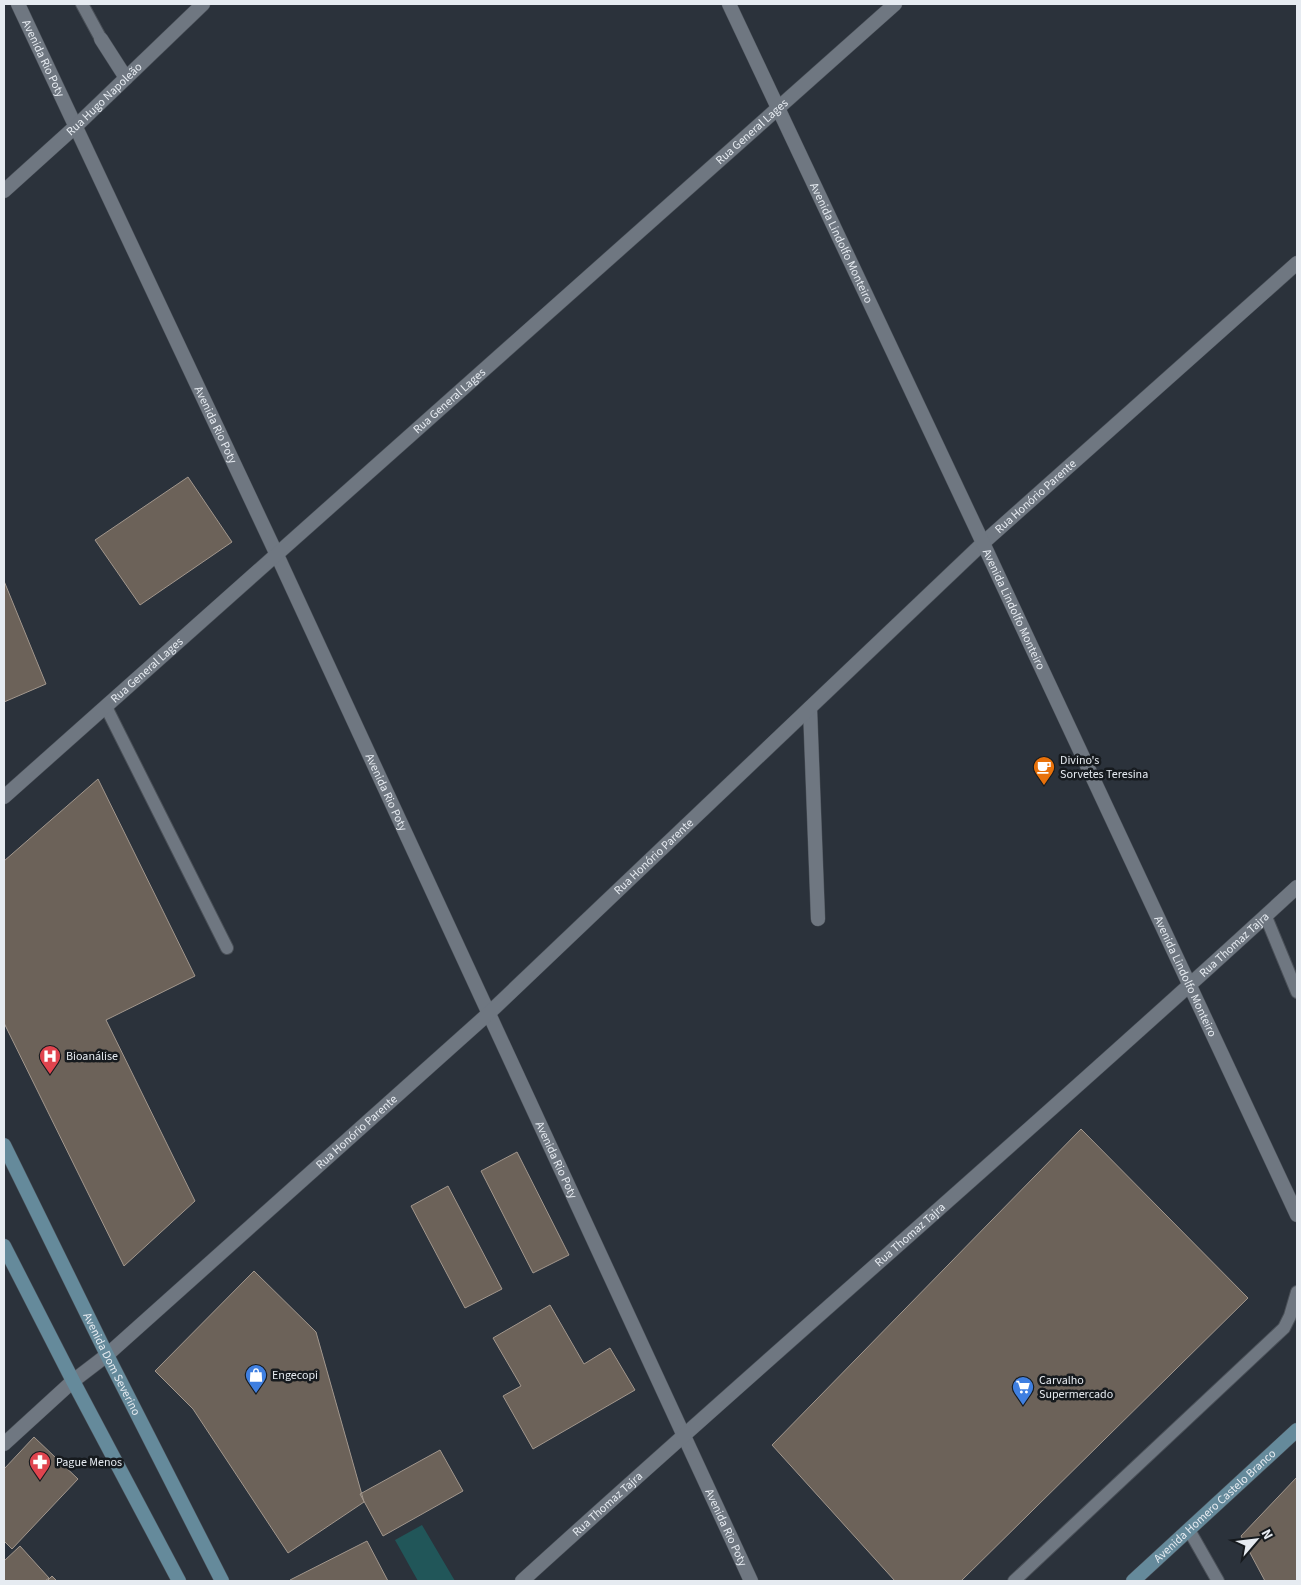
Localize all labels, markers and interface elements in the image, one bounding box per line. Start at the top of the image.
street label: Avenida Rio Poty [18,17,69,100]
street label: Rua Hugo Napoleão [63,59,146,140]
street label: Rua General Lages [712,95,792,169]
street label: Avenida Lindolfo Monteiro [805,180,877,306]
street label: Rua General Lages [410,364,490,438]
street label: Avenida Rio Poty [190,383,241,467]
street label: Rua Honório Parente [991,456,1080,538]
street label: Avenida Lindolfo Monteiro [978,546,1049,673]
street label: Rua General Lages [107,633,187,707]
street label: Avenida Rio Poty [361,751,412,834]
place label: Divino's Sorvetes Teresina [1060,752,1148,783]
cafe icon: Divino's Sorvetes Teresina [1032,755,1056,786]
street label: Rua Honório Parente [610,815,697,899]
street label: Rua Thomaz Tajra [1196,909,1273,981]
street label: Avenida Lindolfo Monteiro [1149,913,1221,1040]
hospital icon: Bioanálise [38,1044,62,1075]
place label: Bioanálise [66,1048,118,1065]
street label: Rua Honório Parente [312,1091,401,1173]
street label: Avenida Rio Poty [531,1118,581,1202]
street label: Rua Thomaz Tajra [871,1199,949,1271]
street label: Avenida Dom Severino [78,1310,144,1418]
shop icon: Engecopi [244,1363,268,1394]
place label: Engecopi [272,1367,318,1384]
place label: Carvalho Supermercado [1039,1372,1113,1403]
supermarket icon: Carvalho Supermercado [1011,1375,1035,1406]
street label: Avenida Homero Castelo Branco [1150,1445,1280,1567]
pharmacy icon: Pague Menos [28,1450,52,1481]
place label: Pague Menos [56,1454,122,1471]
street label: Rua Thomaz Tajra [569,1468,647,1540]
street label: Avenida Rio Poty [700,1486,751,1570]
north arrow [1231,1515,1281,1565]
text: N [1256,1526,1278,1543]

